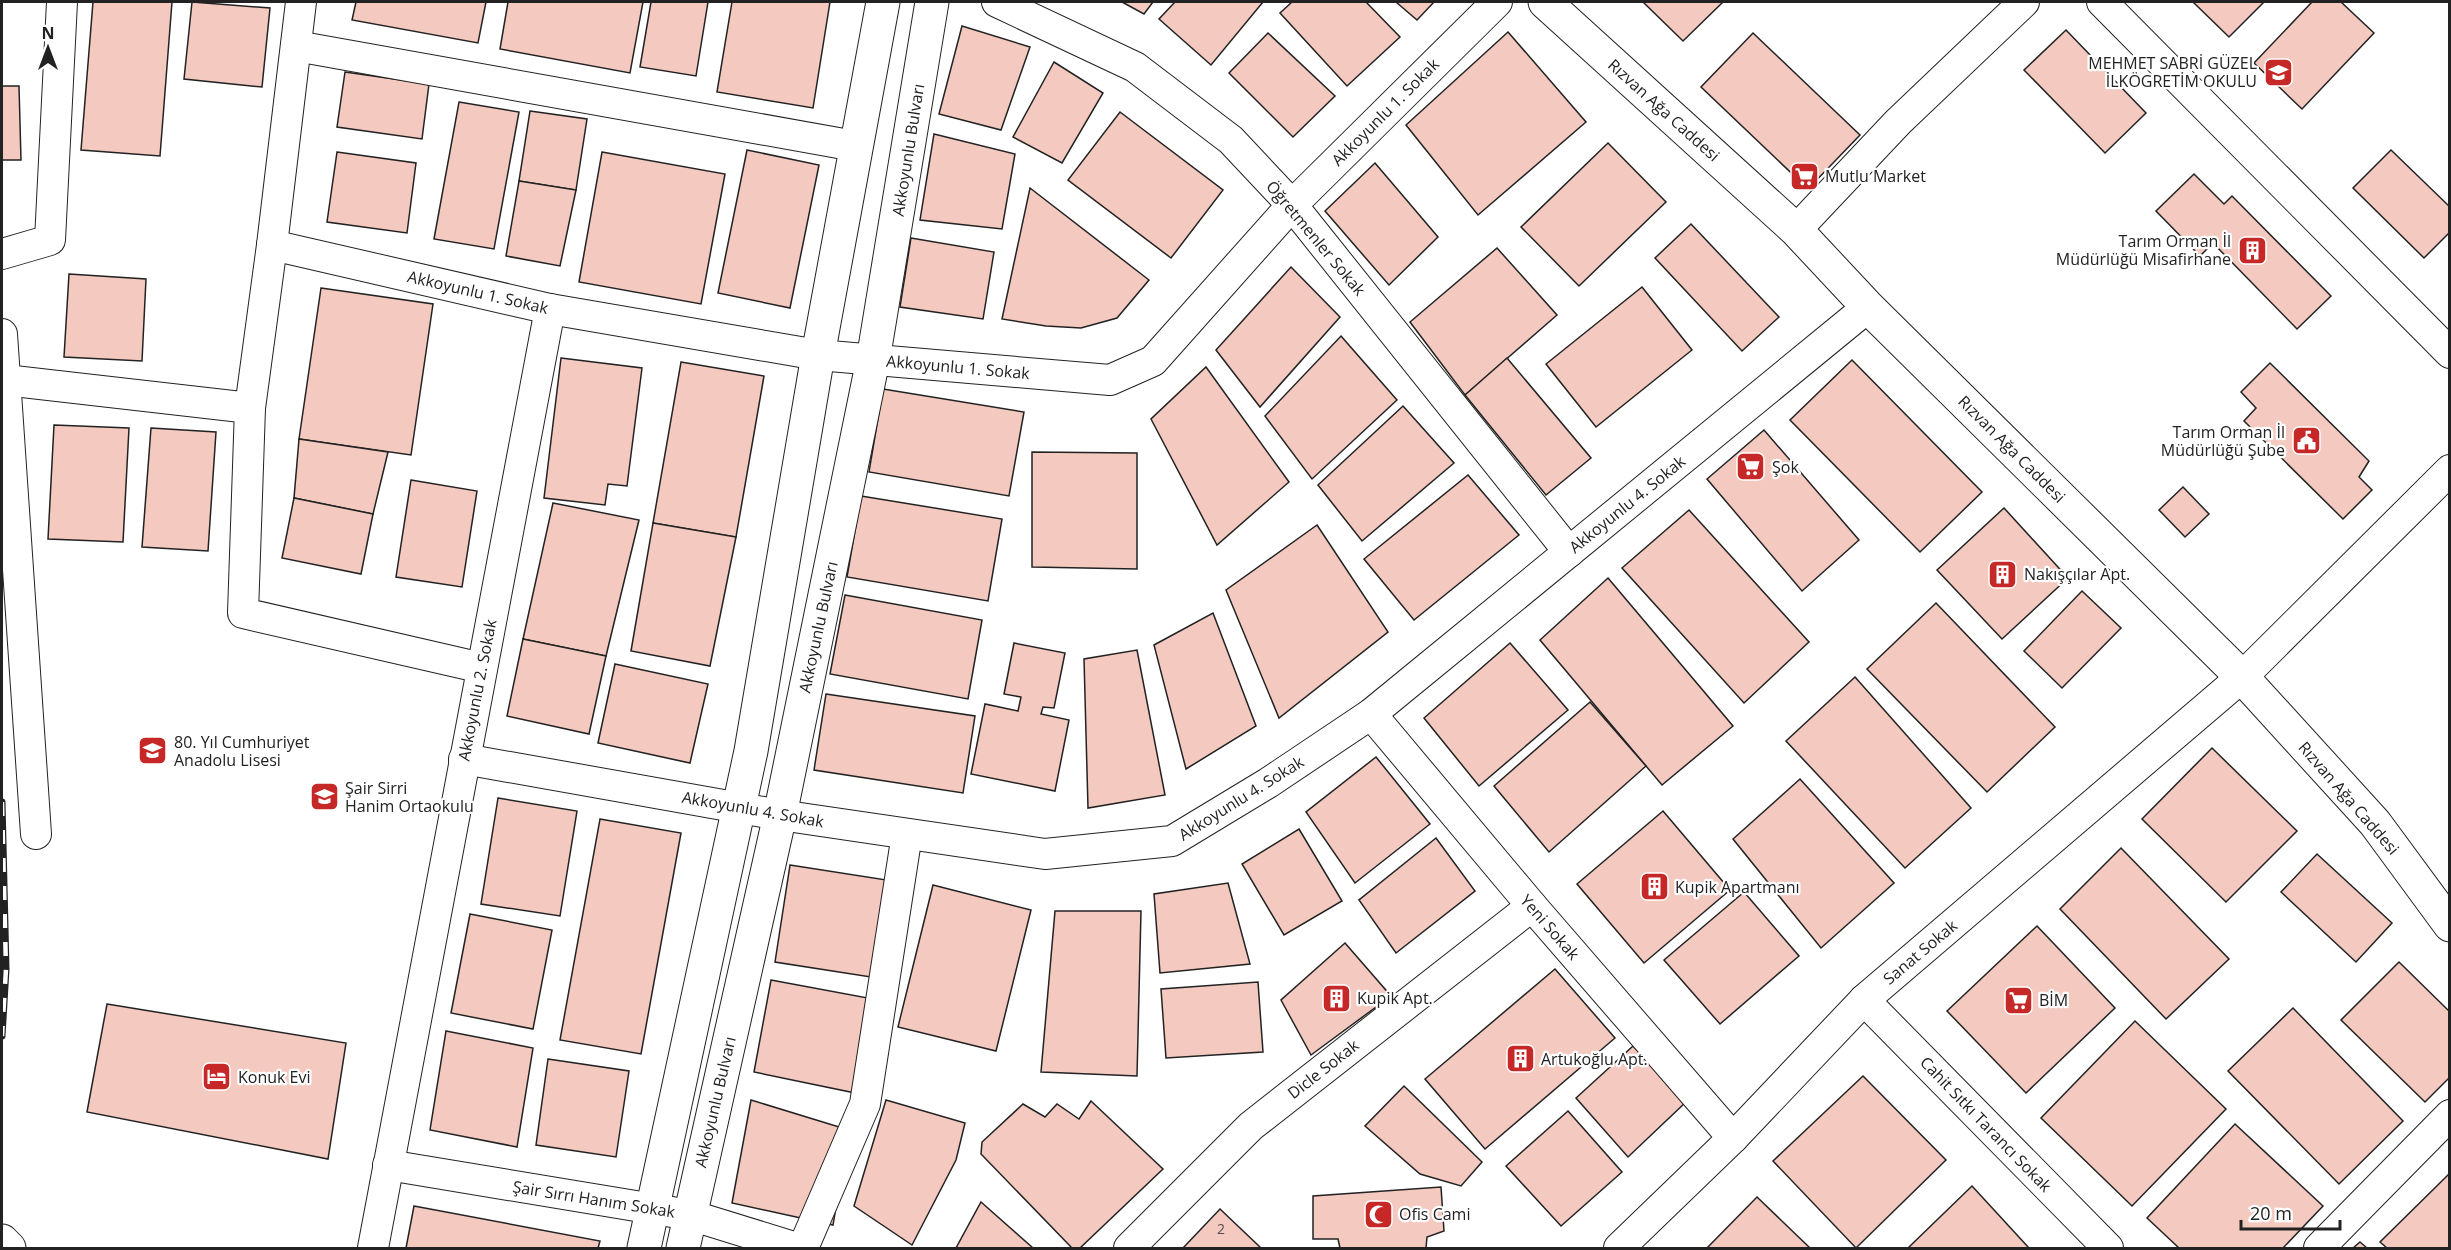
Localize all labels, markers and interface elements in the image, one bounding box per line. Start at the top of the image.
north arrow [18,18,78,78]
text: N [41,22,55,44]
place label: MEHMET SABRİ GÜZEL İLKÖGRETİM OKULU [2088,52,2257,92]
street label: Akkoyunlu 1. Sokak [1326,53,1444,171]
street label: Rızvan Ağa Caddesi [1603,54,1725,166]
school or university icon: MEHMET SABRİ GÜZEL İLKÖGRETİM OKULU [2262,56,2294,88]
street label: Akkoyunlu Bulvarı [887,82,929,218]
supermarket icon: Mutlu Market [1788,160,1820,192]
place label: Mutlu Market [1825,165,1926,187]
street label: Öğretmenler Sokak [1261,176,1371,301]
place label: Tarım Orman İl Müdürlüğü Misafirhane [2056,230,2231,270]
building icon: Tarım Orman İl Müdürlüğü Misafirhane [2236,234,2268,266]
street label: Akkoyunlu 1. Sokak [405,265,551,319]
street label: Akkoyunlu 1. Sokak [885,350,1031,384]
street label: Rızvan Ağa Caddesi [1954,391,2070,507]
place label: Tarım Orman İl Müdürlüğü Şube [2161,421,2285,461]
public building icon: Tarım Orman İl Müdürlüğü Şube [2290,425,2322,457]
street label: Akkoyunlu 4. Sokak [1564,450,1690,558]
supermarket icon: Şok [1735,451,1767,483]
place label: Şok [1772,456,1799,478]
building icon: Nakışçılar Apt. [1987,558,2019,590]
street label: Akkoyunlu Bulvarı [793,559,843,695]
place label: Nakışçılar Apt. [2024,563,2130,585]
street label: Akkoyunlu 2. Sokak [452,617,502,763]
place label: 80. Yıl Cumhuriyet Anadolu Lisesi [174,731,310,771]
school or university icon: 80. Yıl Cumhuriyet Anadolu Lisesi [137,735,169,767]
street label: Rızvan Ağa Caddesi [2294,737,2404,859]
street label: Akkoyunlu 4. Sokak [1174,750,1308,845]
place label: Şair Sirri Hanim Ortaokulu [345,777,474,817]
school or university icon: Şair Sirri Hanim Ortaokulu [308,781,340,813]
street label: Akkoyunlu 4. Sokak [680,786,826,832]
building icon: Kupik Apartmanı [1638,871,1670,903]
place label: Kupik Apartmanı [1675,876,1800,898]
street label: Yeni Sokak [1515,890,1585,965]
street label: Sanat Sokak [1878,914,1962,989]
building icon: Kupik Apt. [1320,982,1352,1014]
supermarket icon: BİM [2002,984,2034,1016]
place label: Kupik Apt. [1357,987,1433,1009]
place label: BİM [2039,989,2068,1011]
street label: Akkoyunlu Bulvarı [689,1034,741,1170]
street label: Dicle Sokak [1283,1034,1364,1104]
building icon: Artukoğlu Apt. [1504,1043,1536,1075]
place label: Artukoğlu Apt. [1541,1048,1648,1070]
street label: Cahit Sıtkı Tarancı Sokak [1915,1051,2057,1197]
hotel icon: Konuk Evi [201,1061,233,1093]
place label: Konuk Evi [238,1066,311,1088]
street label: Şair Sırrı Hanım Sokak [511,1175,677,1223]
scale bar [2241,1193,2340,1231]
mosque icon: Ofis Cami [1362,1198,1394,1230]
text: 20 m [2250,1201,2292,1225]
place label: Ofis Cami [1399,1203,1470,1225]
house number: 2 [1217,1219,1225,1238]

